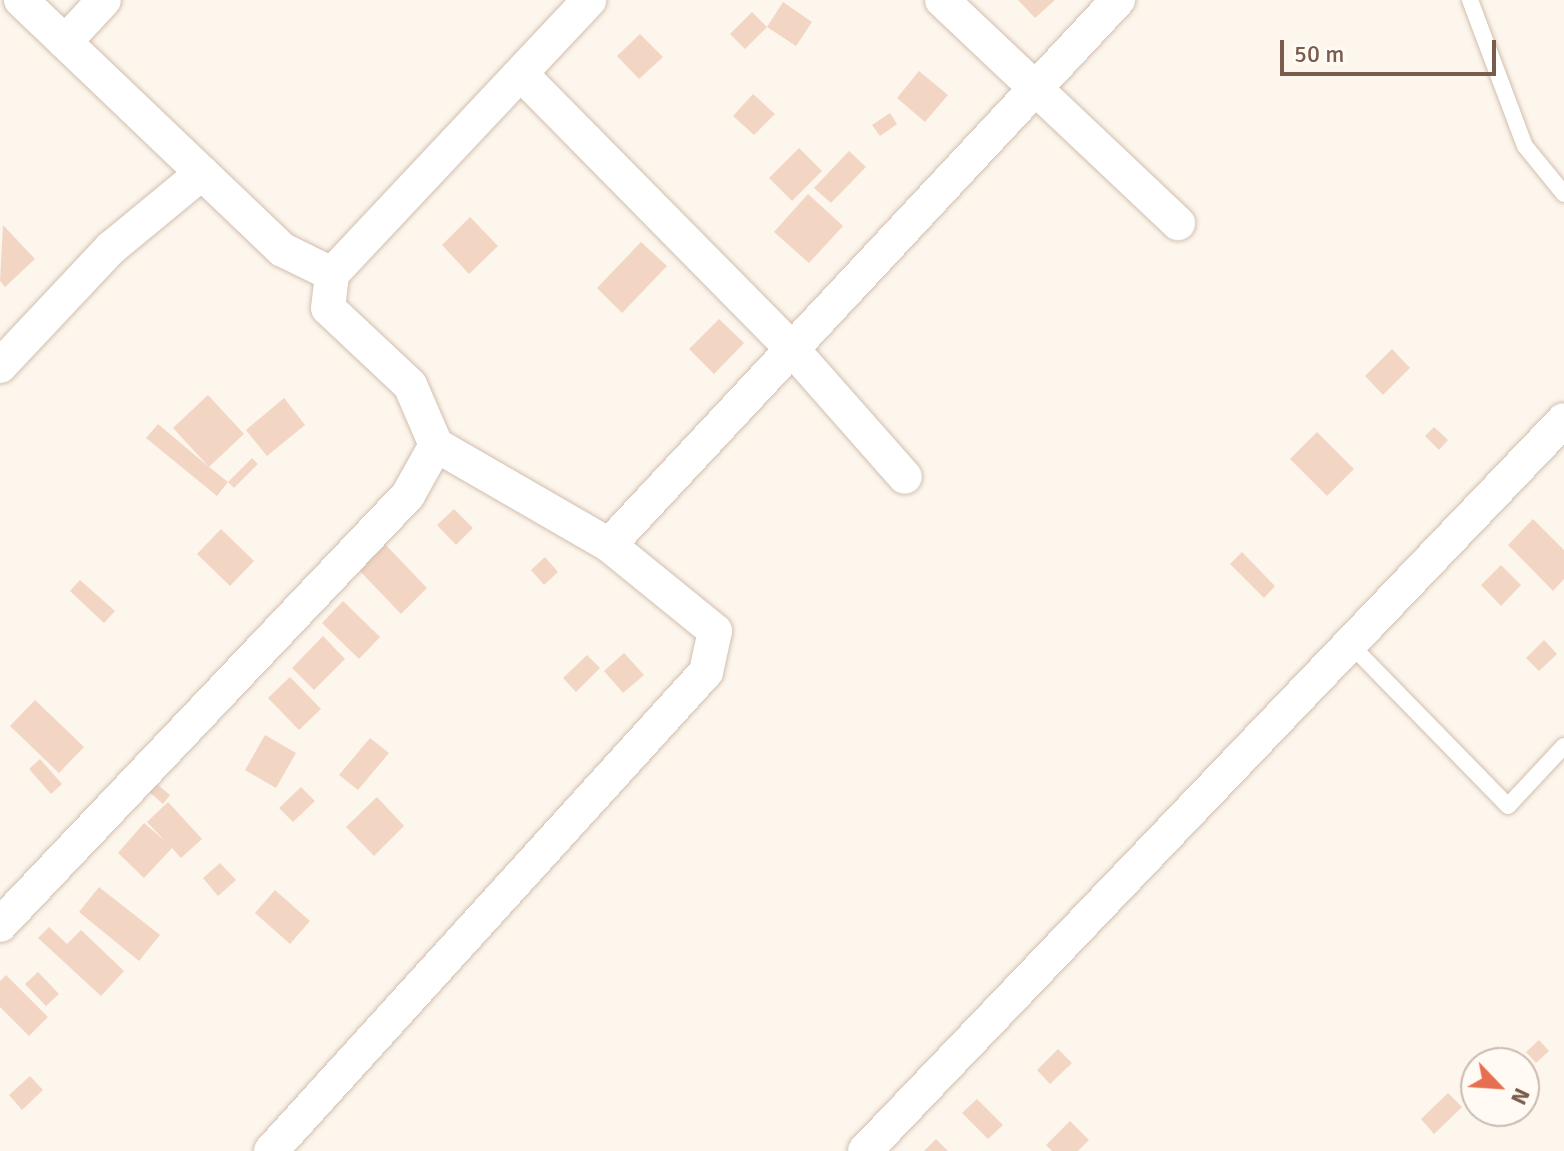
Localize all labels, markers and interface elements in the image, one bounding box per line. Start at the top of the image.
scale bar [1284,24,1500,74]
text: 50 m [1294,39,1344,69]
north arrow [1460,1047,1540,1127]
text: N [1505,1084,1536,1109]

